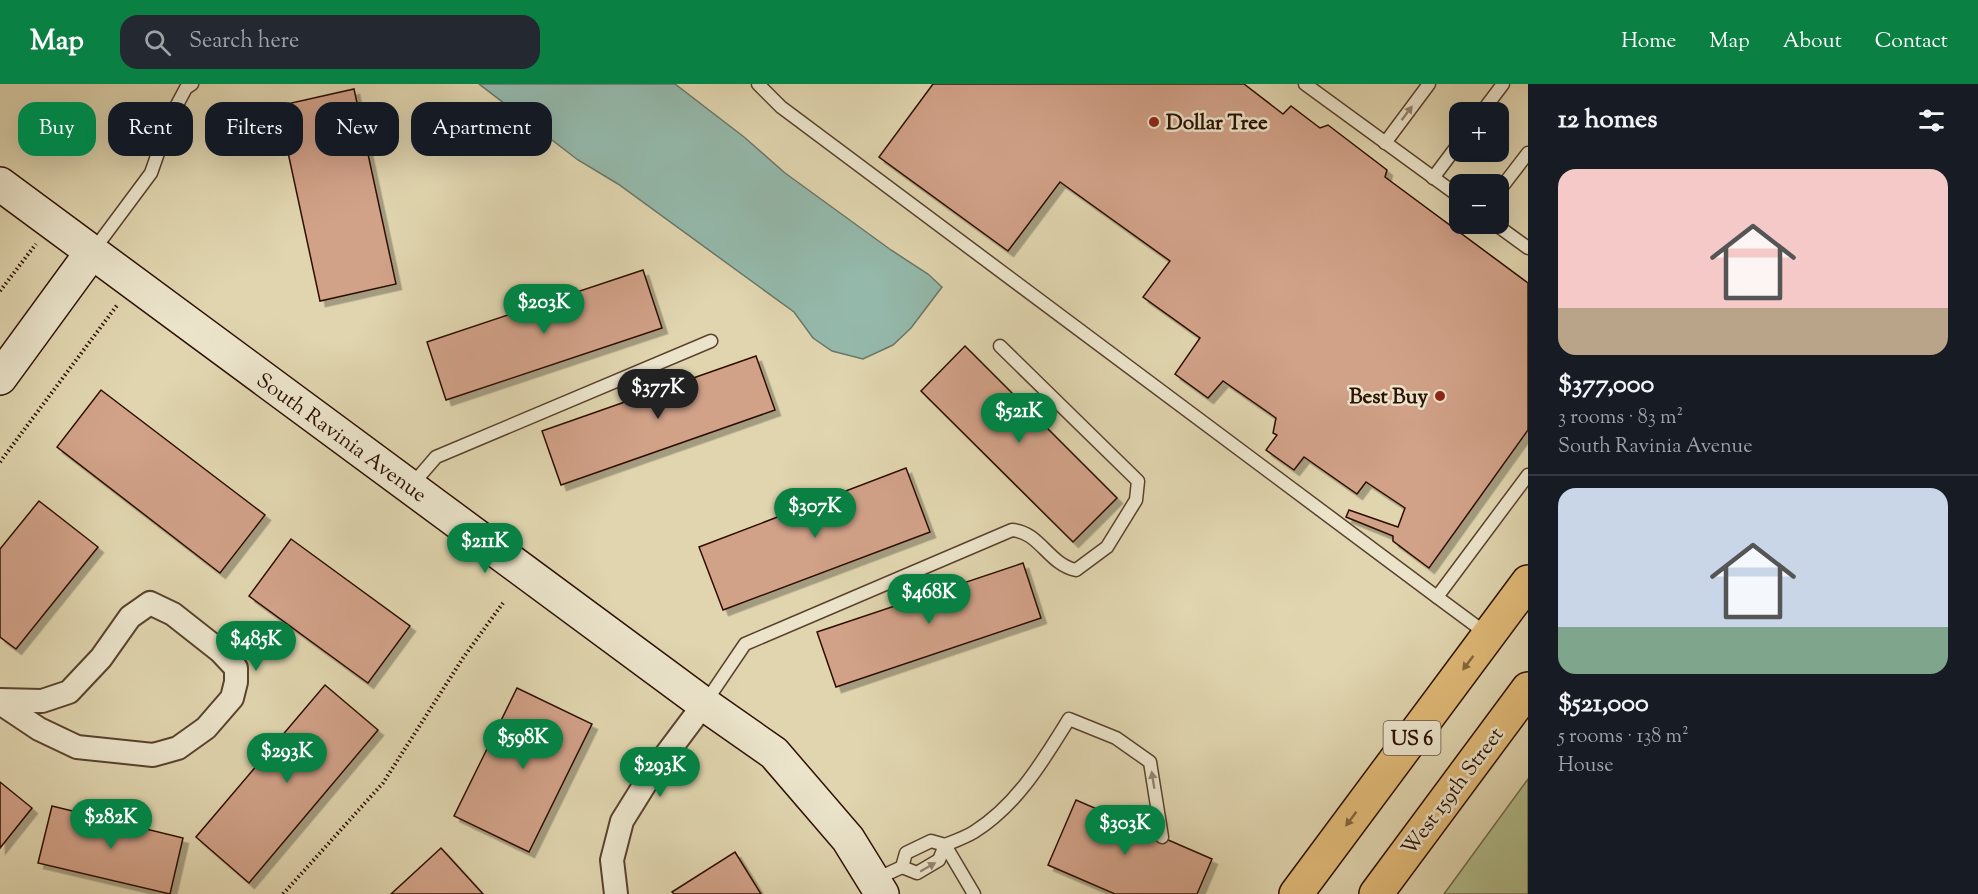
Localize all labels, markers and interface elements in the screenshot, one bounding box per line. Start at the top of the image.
search box [120,15,540,69]
text: Map [30,22,84,62]
icon: search [141,26,174,59]
text: Search here [189,26,299,58]
text: Home [1621,27,1676,57]
text: Map [1709,27,1750,57]
text: About [1783,27,1842,57]
text: Contact [1875,27,1948,57]
chip: Buy [18,102,96,156]
chip: Rent [108,102,193,156]
chip: Filters [205,102,303,156]
chip: New [315,102,399,156]
chip: Apartment [411,102,552,156]
map controls [1449,102,1509,234]
button: + [1449,102,1509,162]
text: 12 homes [1558,102,1657,139]
icon: filters [1915,104,1948,137]
one-way arrow [1400,106,1412,121]
place label: Dollar Tree [1166,109,1268,139]
marker: Dollar Tree [1147,115,1161,129]
button: − [1449,174,1509,234]
icon: home [1699,208,1807,316]
pin: $203K [502,284,586,335]
text: $203K [517,289,571,318]
street label: South Ravinia Avenue [249,366,432,511]
text: $377,000 [1558,367,1654,404]
pin: $377K [616,369,700,420]
text: $377K [631,374,685,403]
place label: Best Buy [1349,383,1429,413]
marker: Best Buy [1433,389,1447,403]
pin: $521K [977,393,1061,444]
text: $521K [995,398,1043,427]
text: 3 rooms · 83 m² [1558,404,1683,433]
text: South Ravinia Avenue [1558,433,1752,462]
pin: $307K [773,488,857,539]
text: $307K [788,493,842,522]
pin: $211K [443,523,527,574]
icon: home [1699,527,1807,635]
text: $211K [461,528,509,557]
pin: $468K [887,574,971,625]
text: $468K [902,579,956,608]
pin: $485K [214,621,298,672]
text: $485K [230,626,282,655]
one-way arrow [1462,655,1474,671]
text: $521,000 [1558,686,1649,723]
pin: $598K [481,719,565,770]
road number: US 6 [1384,721,1440,755]
street label: West 159th Street [1395,722,1512,863]
text: 5 rooms · 138 m² [1558,723,1689,752]
text: $598K [497,724,549,753]
pin: $293K [245,733,329,784]
text: $293K [261,738,313,767]
pin: $293K [618,747,702,798]
text: $293K [634,752,686,781]
text: House [1558,752,1613,781]
one-way arrow [1148,770,1157,789]
pin: $282K [69,799,153,850]
text: $282K [84,804,138,833]
pin: $303K [1083,805,1167,856]
text: $303K [1099,810,1151,839]
one-way arrow [1346,812,1358,827]
one-way arrow [920,862,937,872]

